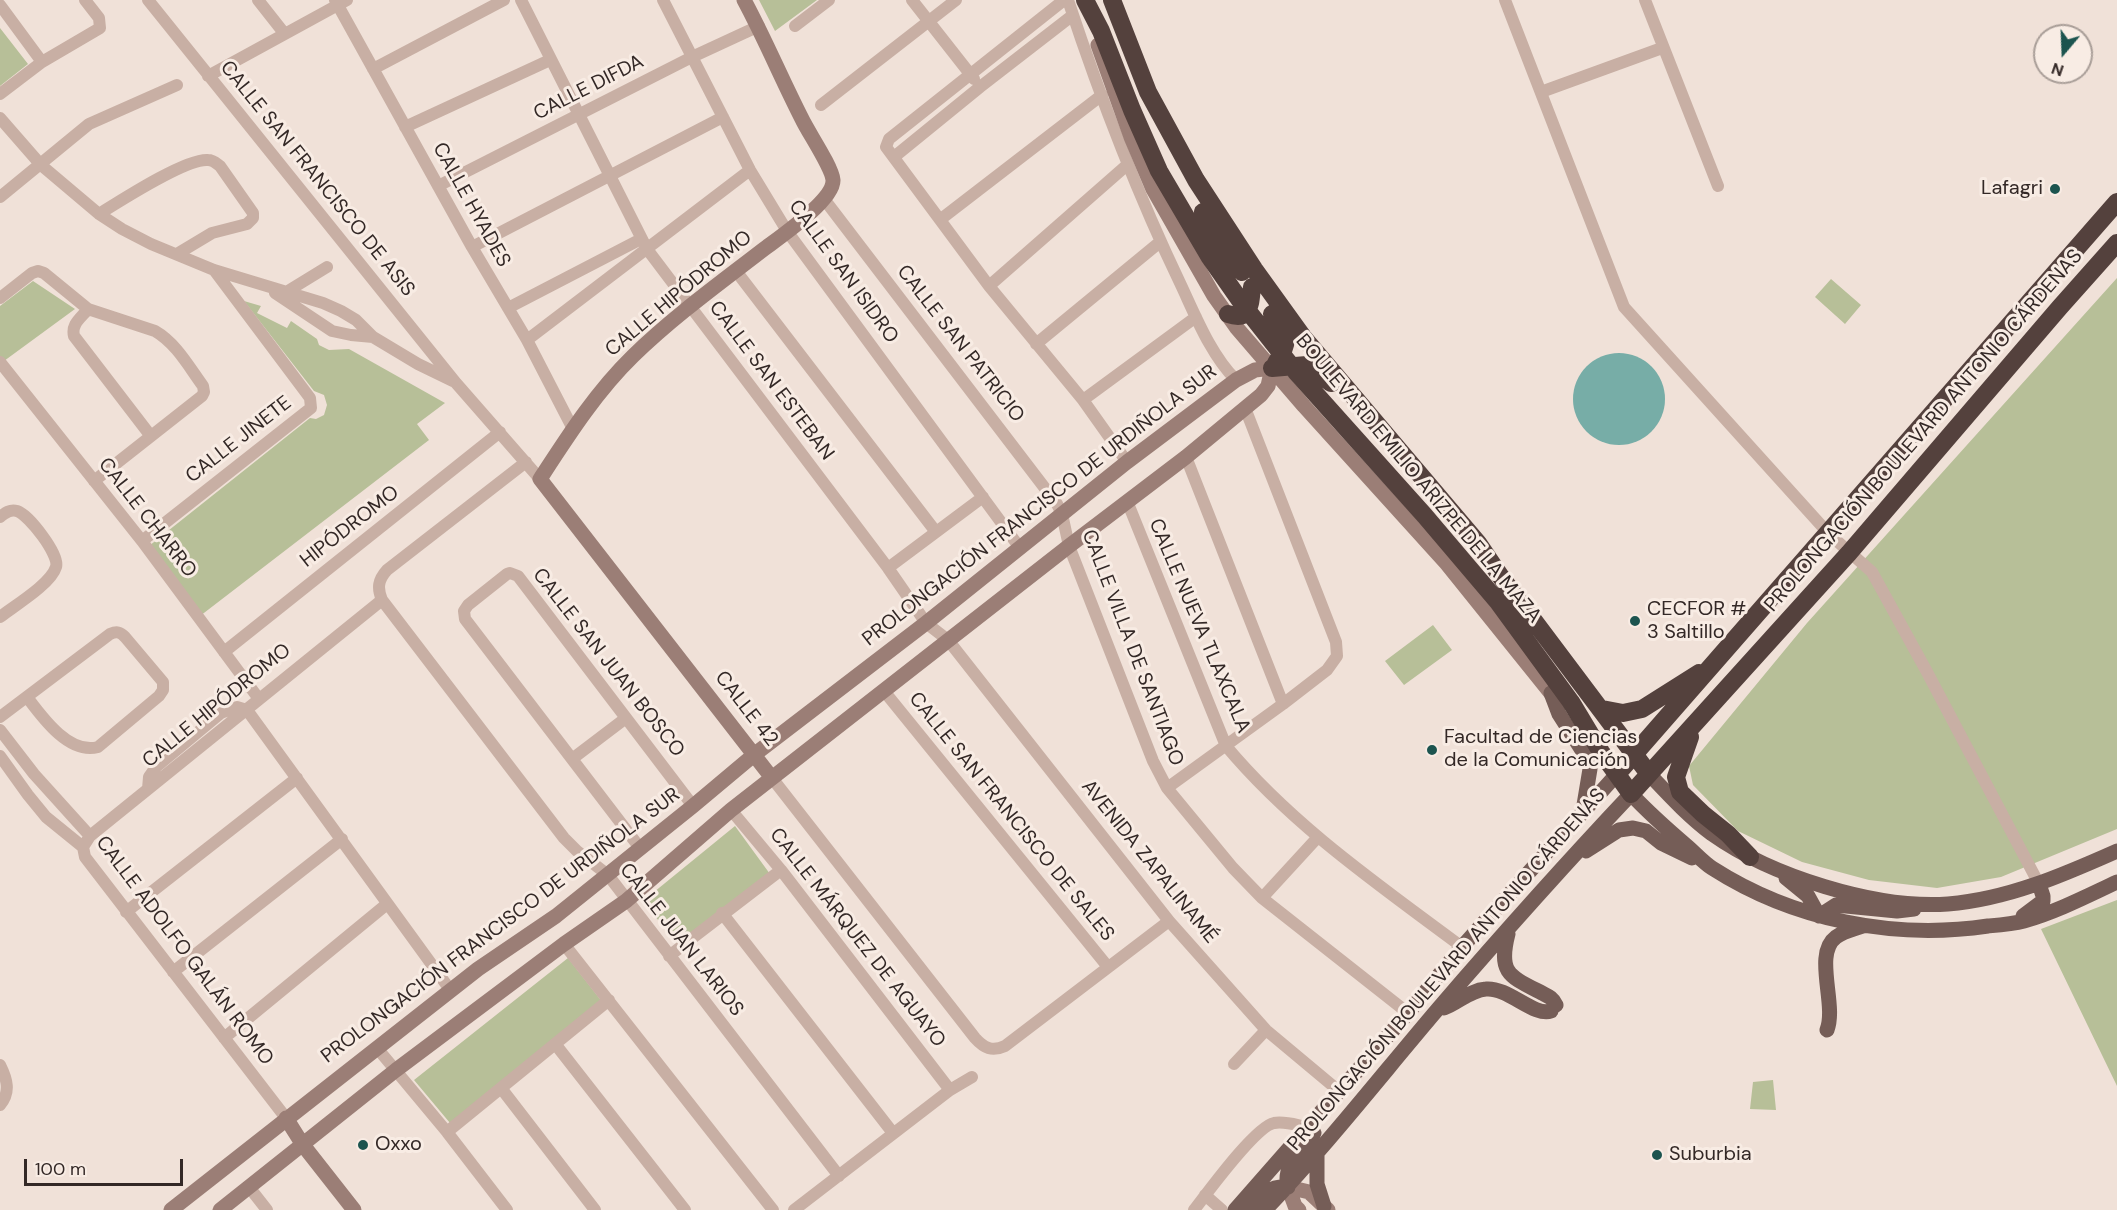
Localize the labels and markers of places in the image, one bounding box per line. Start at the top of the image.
place label: Lafagri [1981,177,2043,201]
marker: Lafagri [2048,182,2062,196]
place label: CECFOR # 3 Saltillo [1647,598,1746,645]
marker: CECFOR # 3 Saltillo [1628,614,1642,628]
place label: Facultad de Ciencias de la Comunicación [1444,726,1637,773]
marker: Facultad de Ciencias de la Comunicación [1425,743,1439,757]
place label: Oxxo [375,1133,422,1157]
marker: Oxxo [356,1138,370,1152]
place label: Suburbia [1669,1143,1752,1167]
marker: Suburbia [1650,1148,1664,1162]

